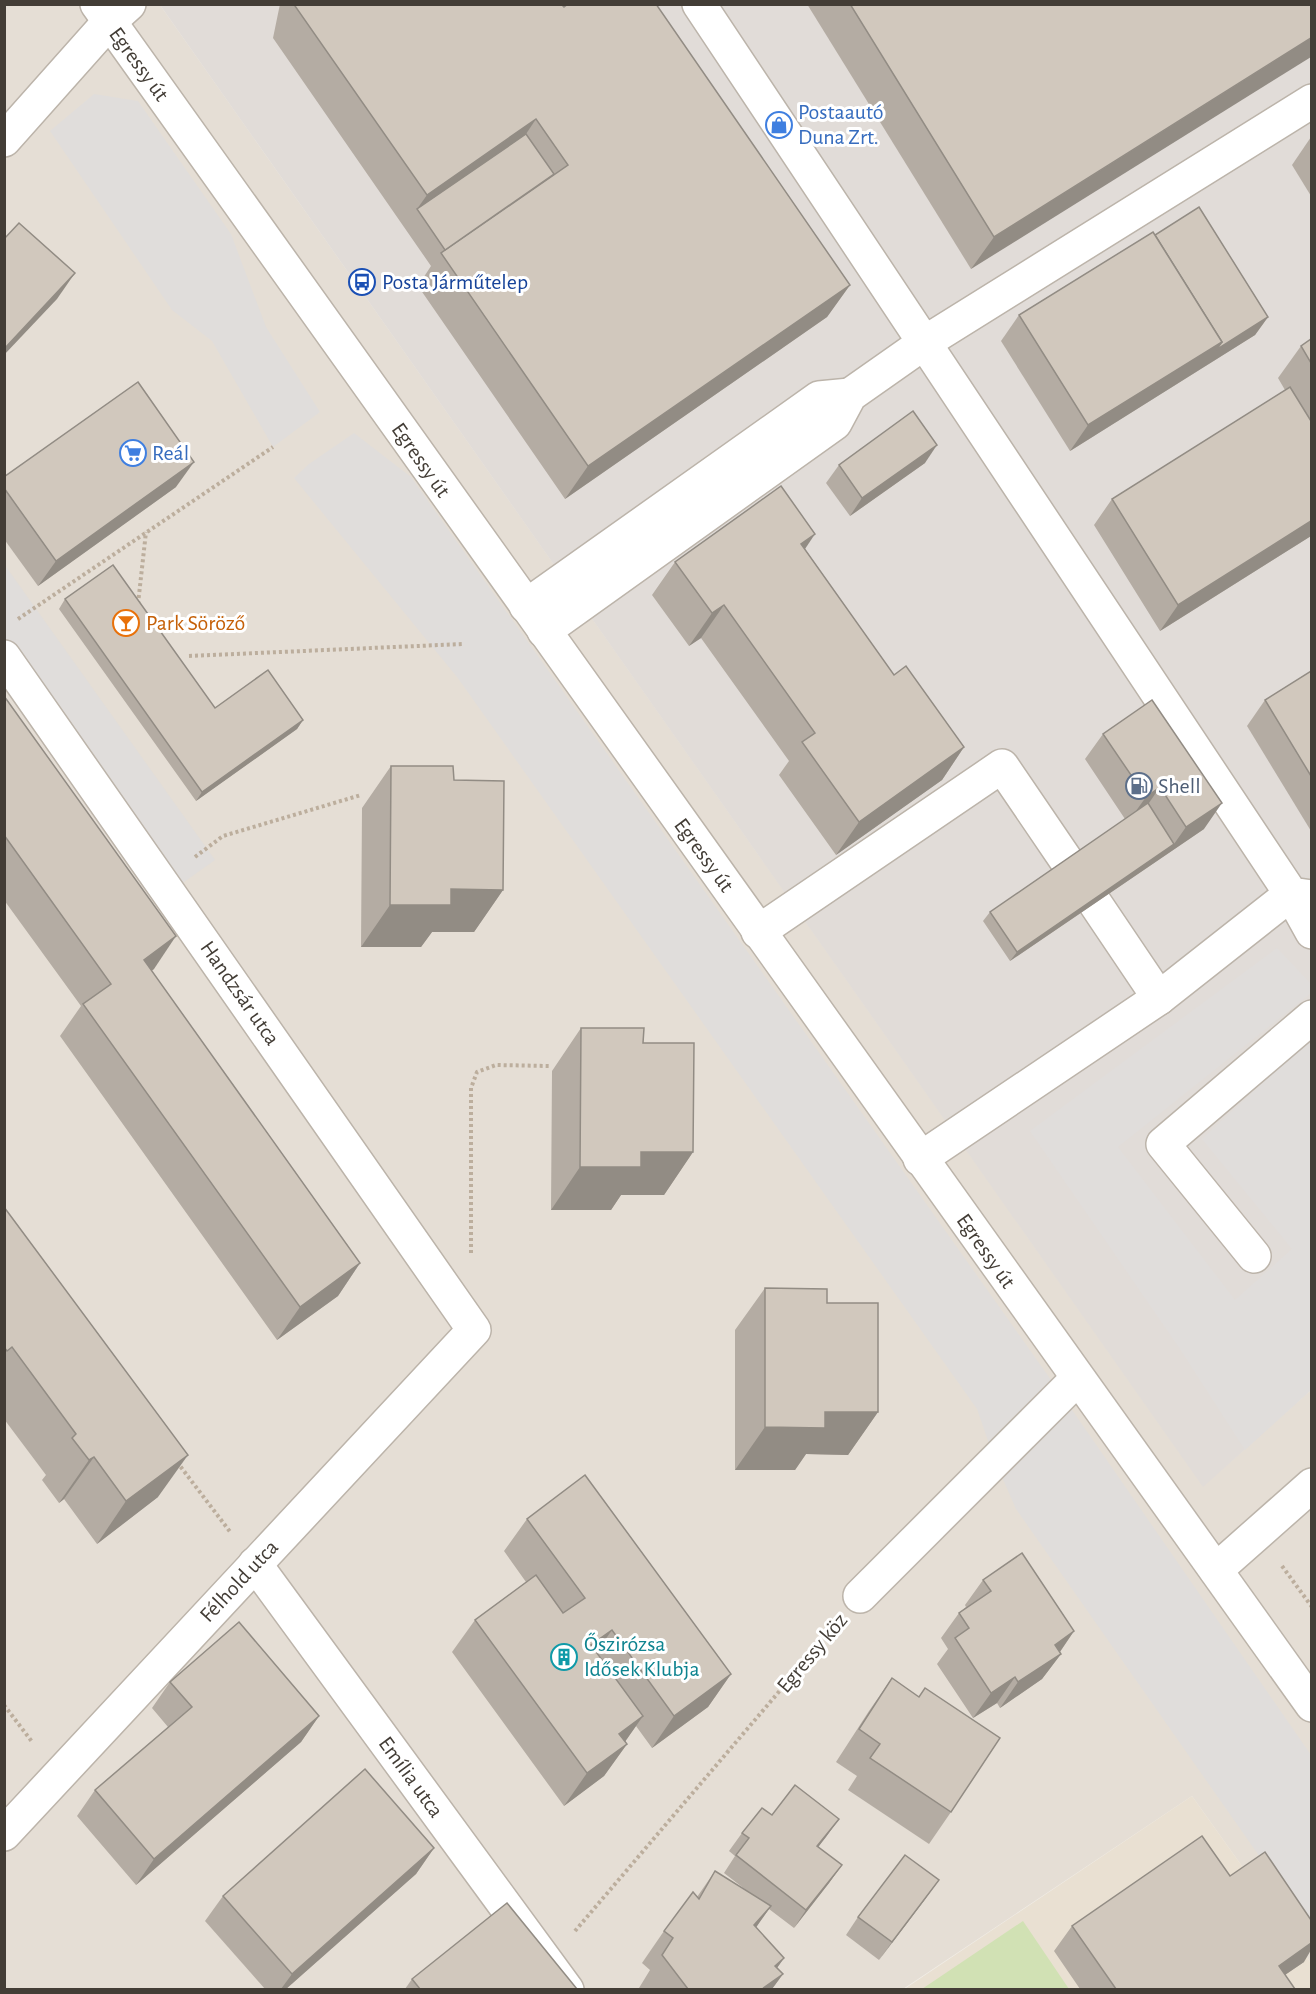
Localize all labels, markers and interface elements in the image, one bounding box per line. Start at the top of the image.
street label: Egressy út [105,23,173,105]
place label: Postaautó Duna Zrt. [798,101,884,148]
shop icon: Postaautó Duna Zrt. [764,110,794,140]
bus stop icon: Posta Járműtelep [347,267,377,297]
place label: Posta Járműtelep [382,271,528,293]
street label: Egressy út [388,419,454,501]
supermarket icon: Reál [118,438,148,468]
place label: Reál [152,442,189,464]
bar icon: Park Söröző [111,608,141,638]
place label: Park Söröző [146,612,245,634]
fuel station icon: Shell [1124,771,1154,801]
place label: Shell [1158,775,1201,797]
street label: Egressy út [670,814,738,896]
street label: Handzsár utca [196,937,284,1049]
street label: Egressy út [953,1210,1019,1292]
street label: Félhold utca [196,1536,282,1626]
street label: Egressy köz [773,1609,851,1697]
place label: Őszirózsa Idősek Klubja [584,1632,700,1680]
building icon: Őszirózsa Idősek Klubja [549,1642,579,1672]
street label: Emília utca [374,1732,448,1822]

